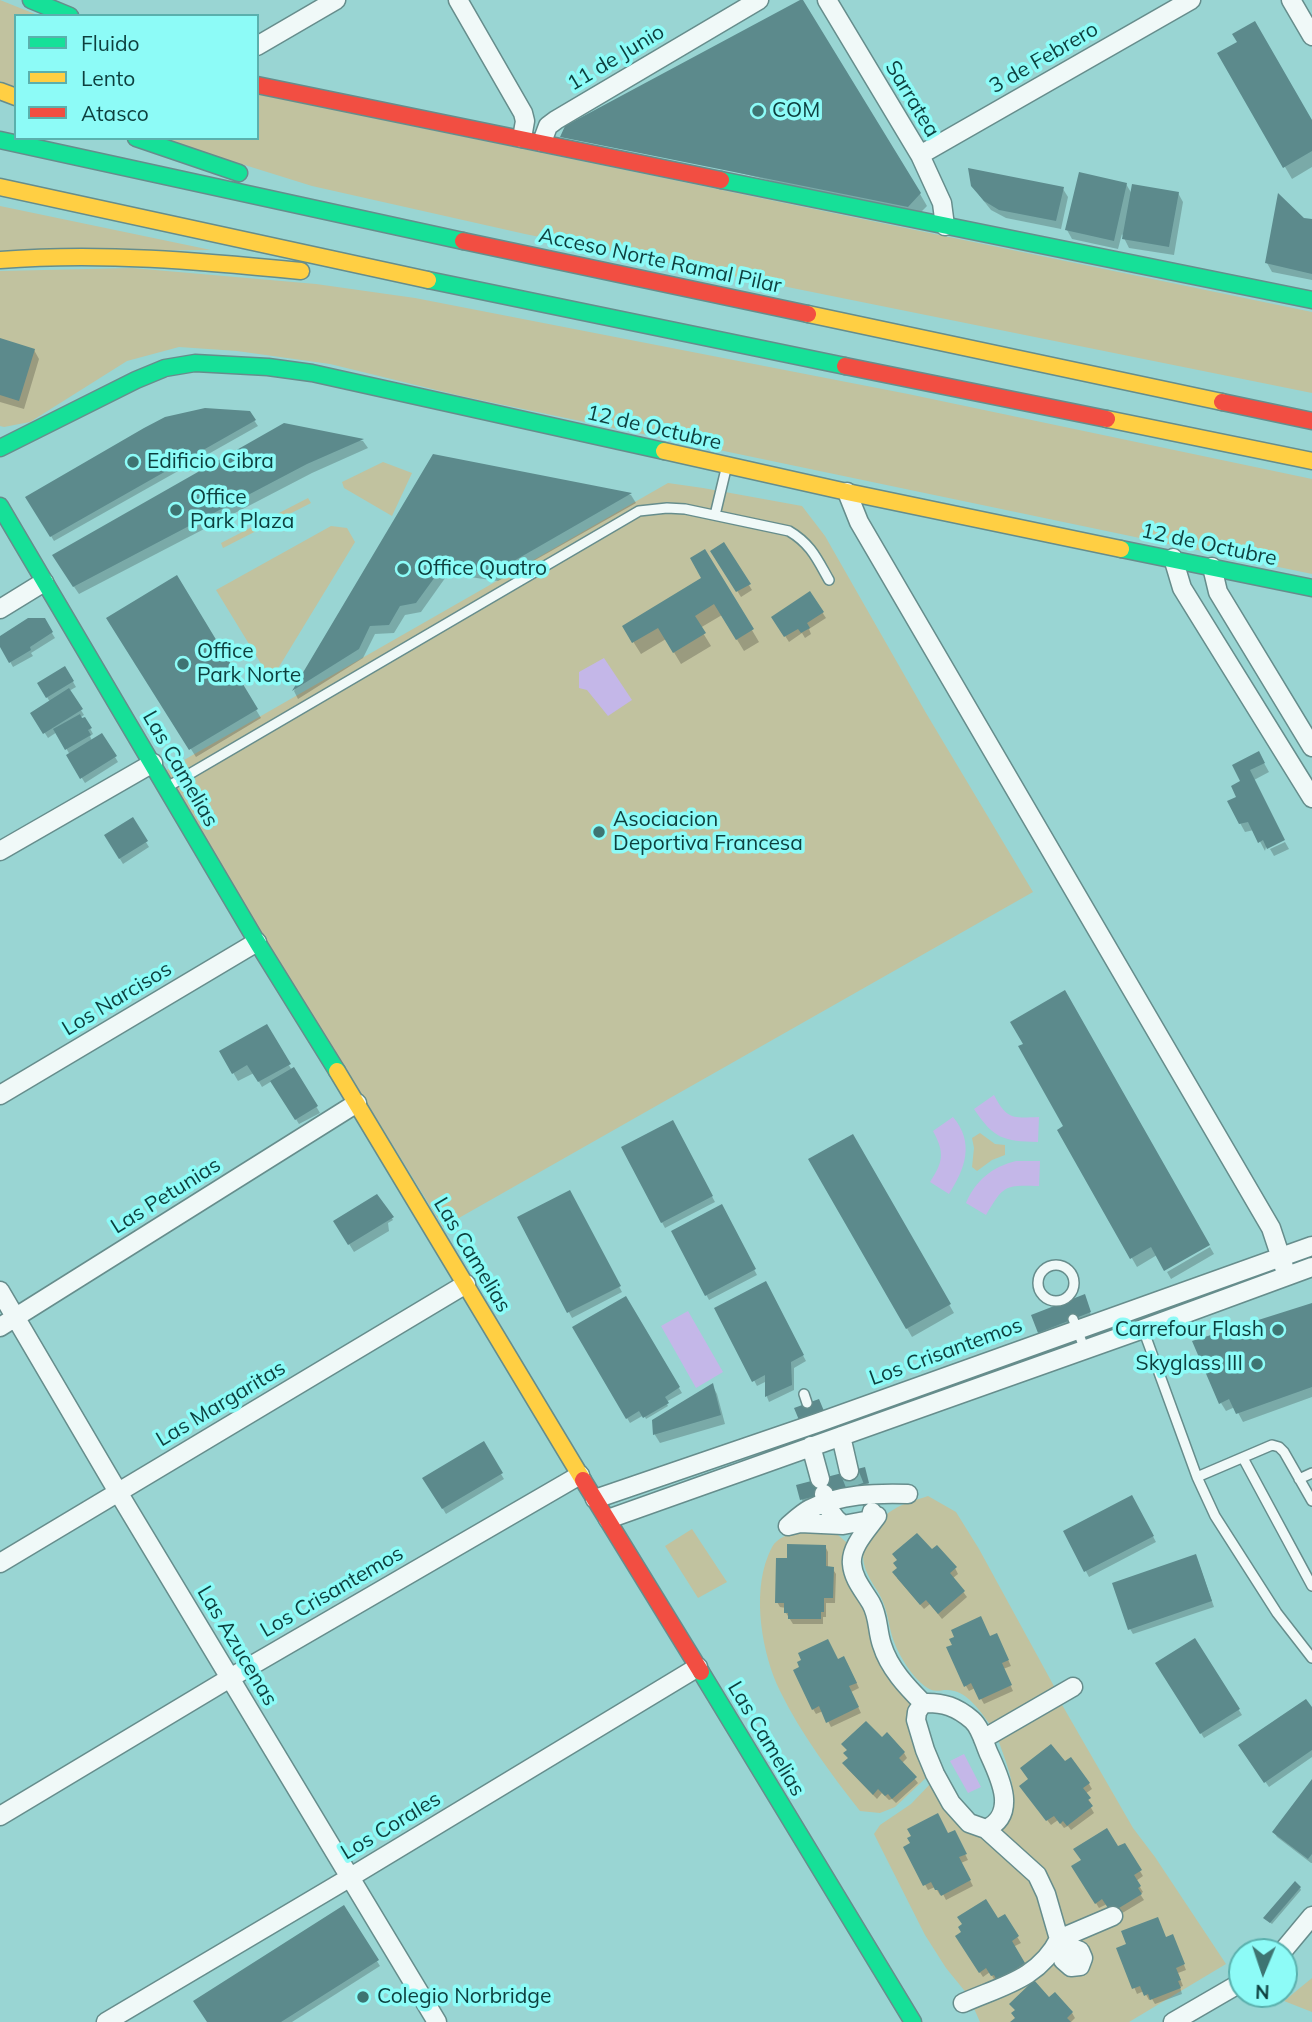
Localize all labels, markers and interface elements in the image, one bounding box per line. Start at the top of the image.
legend [14,14,259,140]
street label: 3 de Febrero [985,17,1103,99]
street label: 11 de Junio [563,19,669,97]
text: Fluido [81,30,140,56]
street label: Sarratea [879,56,945,142]
text: Lento [81,65,135,91]
place label: COM [772,98,820,124]
text: Atasco [81,100,149,126]
marker: COM [750,103,766,119]
street label: Acceso Norte Ramal Pilar [536,223,784,299]
street label: 12 de Octubre [584,400,724,456]
place label: Edificio Cibra [147,449,274,475]
marker: Edificio Cibra [125,454,141,470]
place label: Office Park Plaza [190,485,294,535]
marker: Office Park Plaza [168,502,184,518]
street label: 12 de Octubre [1139,518,1279,572]
place label: Office Quatro [417,556,547,582]
marker: Office Quatro [395,561,411,577]
place label: Office Park Norte [197,639,301,689]
marker: Office Park Norte [175,656,191,672]
street label: Las Camelias [137,707,223,831]
place label: Asociacion Deportiva Francesa [613,807,803,857]
marker: Asociacion Deportiva Francesa [591,824,607,840]
street label: Los Narcisos [58,956,176,1042]
street label: Las Petunias [107,1152,225,1240]
street label: Las Camelias [428,1193,516,1317]
street label: Los Crisantemos [866,1313,1026,1391]
place label: Carrefour Flash [1115,1317,1264,1343]
marker: Carrefour Flash [1270,1322,1286,1338]
place label: Skyglass III [1136,1351,1243,1377]
street label: Las Margaritas [152,1356,290,1452]
marker: Skyglass III [1249,1356,1265,1372]
street label: Los Crisantemos [256,1541,408,1643]
street label: Las Azucenas [191,1582,283,1710]
street label: Las Camelias [722,1677,810,1801]
street label: Los Corales [337,1786,445,1866]
north arrow [1228,1938,1298,2008]
text: N [1255,1980,1270,2004]
place label: Colegio Norbridge [377,1984,551,2010]
marker: Colegio Norbridge [355,1989,371,2005]

